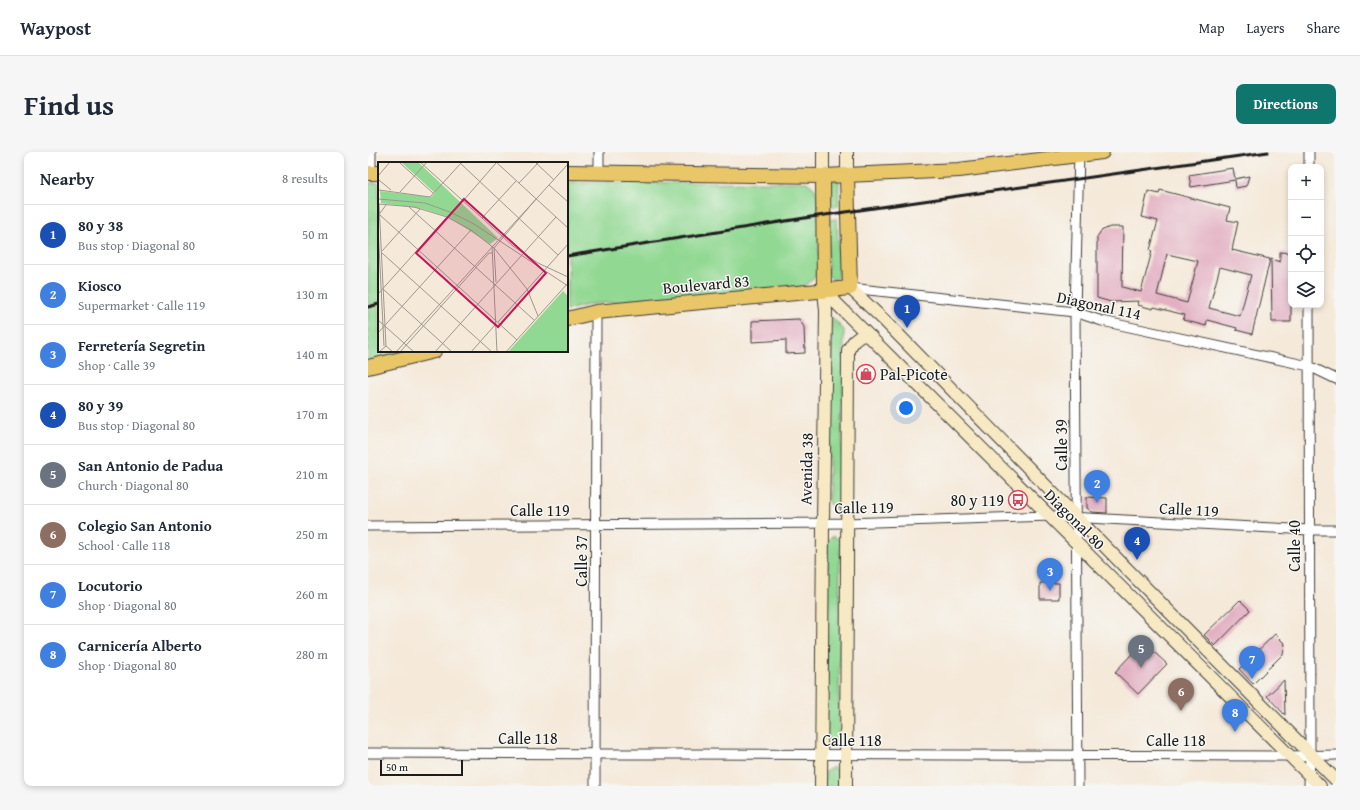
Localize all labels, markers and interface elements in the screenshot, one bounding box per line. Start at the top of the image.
text: Waypost [20,14,91,42]
text: Map [1199,18,1225,38]
text: Layers [1247,18,1285,38]
text: Share [1307,18,1340,38]
text: Find us [24,84,114,125]
button: Directions [1236,84,1336,124]
inset map [378,162,568,352]
map controls [1288,164,1324,308]
button: + [1288,164,1324,200]
text: Nearby [40,166,94,191]
text: 8 results [282,169,328,188]
button: − [1288,200,1324,236]
text: 80 y 38 [78,215,123,236]
text: 1 [50,225,56,244]
text: 50 m [302,225,328,244]
text: Bus stop · Diagonal 80 [78,236,195,255]
button: locate [1288,236,1324,272]
street label: Boulevard 83 [662,268,750,300]
button: layers [1288,272,1324,308]
text: Kiosco [78,275,121,296]
street label: Diagonal 114 [1055,284,1144,326]
text: 2 [50,285,56,304]
text: 130 m [296,285,328,304]
pin: 1 [894,295,920,328]
text: Supermarket · Calle 119 [78,296,205,315]
text: Ferretería Segretin [78,335,205,356]
text: 3 [50,345,56,364]
text: 140 m [296,345,328,364]
text: Shop · Calle 39 [78,356,155,375]
place label: Pal-Picote [880,362,948,386]
shop icon: Pal-Picote [855,363,877,385]
text: 80 y 39 [78,395,123,416]
your location [896,398,916,418]
text: 4 [50,405,56,424]
text: 170 m [296,405,328,424]
text: Bus stop · Diagonal 80 [78,416,195,435]
street label: Calle 39 [1049,419,1073,471]
street label: Avenida 38 [793,432,819,505]
text: San Antonio de Padua [78,455,223,476]
text: 5 [50,465,56,484]
text: 210 m [296,465,328,484]
pin: 2 [1084,470,1110,503]
text: Church · Diagonal 80 [78,476,189,495]
street label: Diagonal 80 [1039,483,1111,555]
place label: 80 y 119 [950,488,1004,512]
bus stop icon: 80 y 119 [1007,489,1029,511]
street label: Calle 119 [834,494,894,520]
street label: Calle 119 [1159,495,1220,523]
street label: Calle 119 [510,498,570,522]
text: Colegio San Antonio [78,515,212,536]
street label: Calle 40 [1282,520,1306,572]
text: 6 [50,525,56,544]
text: 250 m [296,525,328,544]
pin: 4 [1124,527,1150,560]
street label: Calle 37 [569,535,593,587]
text: School · Calle 118 [78,536,170,555]
pin: 3 [1037,558,1063,591]
text: Locutorio [78,575,143,596]
text: 7 [50,585,56,604]
text: 260 m [296,585,328,604]
text: Shop · Diagonal 80 [78,596,176,615]
text: Carnicería Alberto [78,635,202,656]
pin: 5 [1128,635,1154,668]
text: 8 [50,645,56,664]
text: 280 m [296,645,328,664]
pin: 7 [1239,646,1265,679]
text: Shop · Diagonal 80 [78,656,176,675]
pin: 6 [1168,678,1194,711]
pin: 8 [1222,699,1248,732]
street label: Calle 118 [498,726,558,750]
street label: Calle 118 [822,728,882,752]
street label: Calle 118 [1146,728,1206,752]
scale bar [380,758,463,777]
text: 50 m [386,759,408,775]

